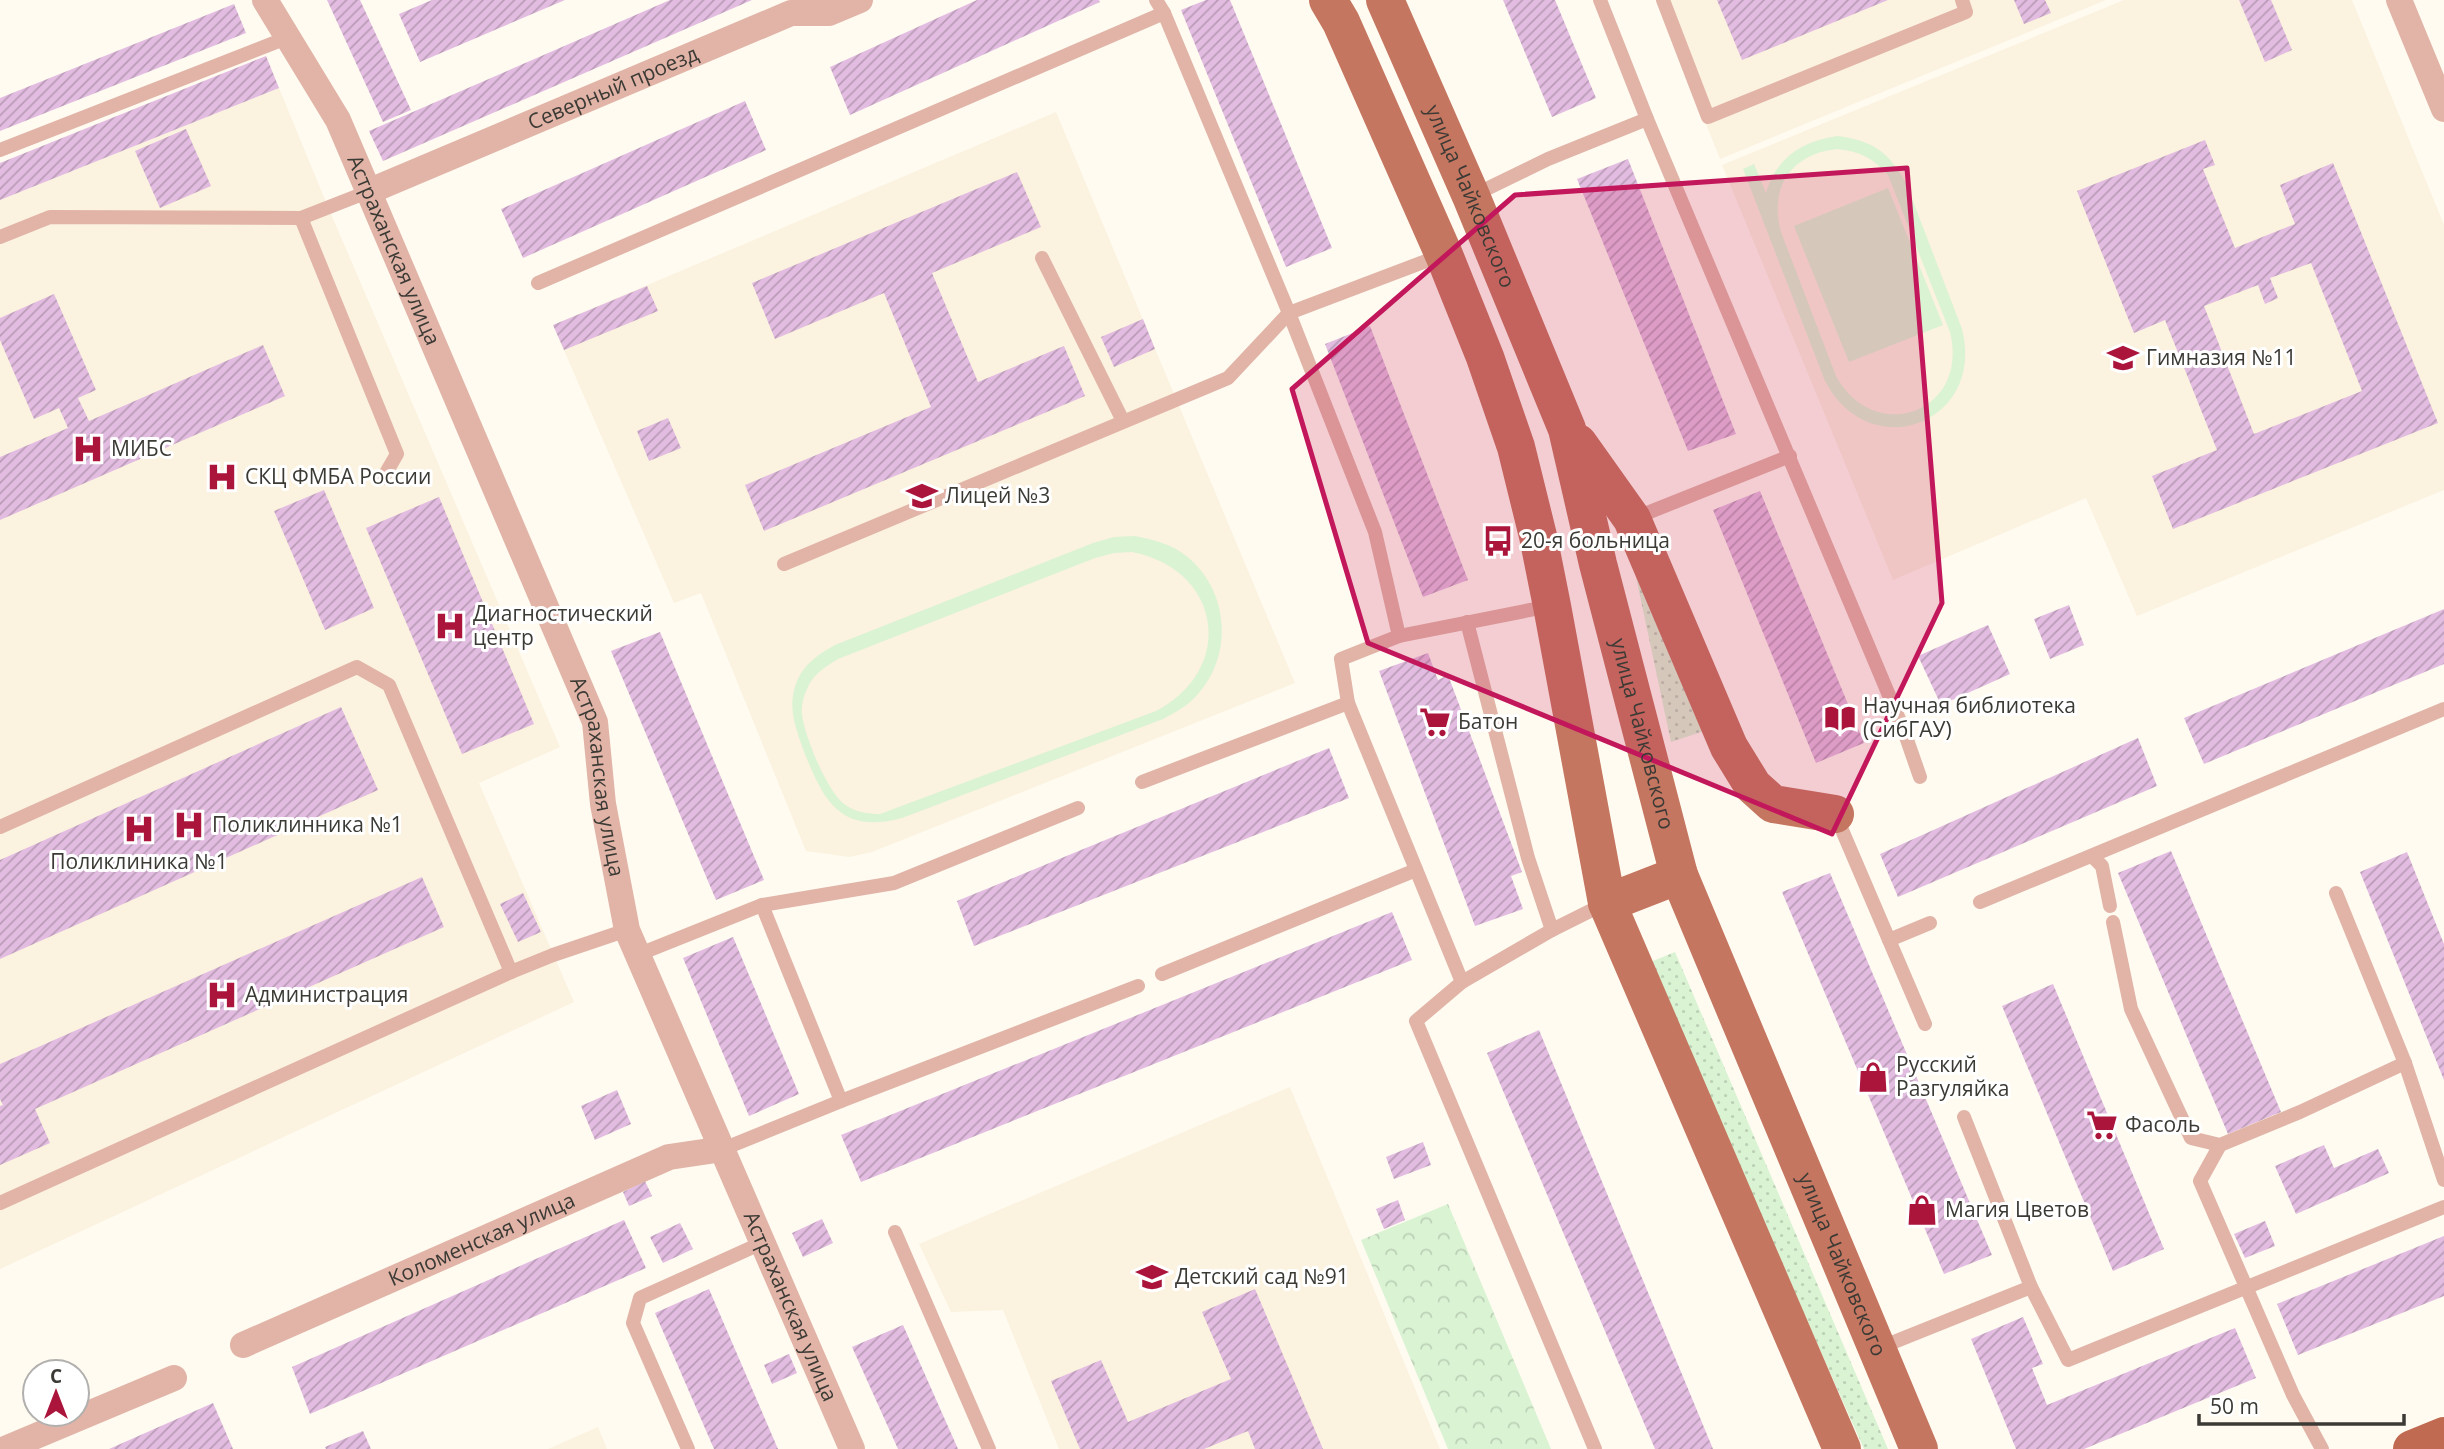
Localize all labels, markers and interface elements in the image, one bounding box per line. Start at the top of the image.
street label: Северный проезд [523,39,702,136]
street label: улица Чайковского [1420,100,1522,292]
street label: Астраханская улица [342,150,447,349]
school or university icon: Гимназия №11 [2106,341,2140,375]
place label: Гимназия №11 [2146,343,2297,371]
hospital icon: МИБС [71,432,105,466]
place label: МИБС [111,434,172,462]
hospital icon: СКЦ ФМБА России [205,460,239,494]
place label: СКЦ ФМБА России [245,462,431,490]
school or university icon: Лицей №3 [905,479,939,513]
place label: Лицей №3 [945,481,1050,509]
bus stop icon: 20-я больница [1481,524,1515,558]
place label: 20-я больница [1521,526,1670,554]
place label: Диагностический центр [473,599,653,651]
hospital icon: Диагностический центр [433,609,467,643]
street label: улица Чайковского [1605,635,1682,832]
street label: Астраханская улица [564,672,632,879]
place label: Научная библиотека (СибГАУ) [1863,691,2076,743]
library icon: Научная библиотека (СибГАУ) [1823,701,1857,735]
supermarket icon: Батон [1418,705,1452,739]
place label: Батон [1458,707,1518,735]
hospital icon: Поликлинника №1 [172,808,206,842]
place label: Поликлинника №1 [212,810,403,838]
hospital icon: Поликлиника №1 [122,812,156,846]
place label: Поликлиника №1 [50,847,228,875]
hospital icon: Администрация [205,978,239,1012]
place label: Администрация [245,980,408,1008]
place label: Русский Разгуляйка [1896,1050,2010,1102]
shop icon: Русский Разгуляйка [1856,1060,1890,1094]
supermarket icon: Фасоль [2085,1108,2119,1142]
place label: Фасоль [2125,1110,2201,1138]
street label: улица Чайковского [1792,1168,1894,1360]
street label: Коломенская улица [384,1185,579,1292]
shop icon: Магия Цветов [1905,1193,1939,1227]
place label: Магия Цветов [1945,1195,2089,1223]
street label: Астраханская улица [738,1207,845,1405]
school or university icon: Детский сад №91 [1135,1260,1169,1294]
place label: Детский сад №91 [1175,1262,1349,1290]
north arrow [21,1358,91,1428]
text: С [50,1363,62,1389]
scale bar [2199,1382,2404,1426]
text: 50 m [2210,1392,2259,1420]

